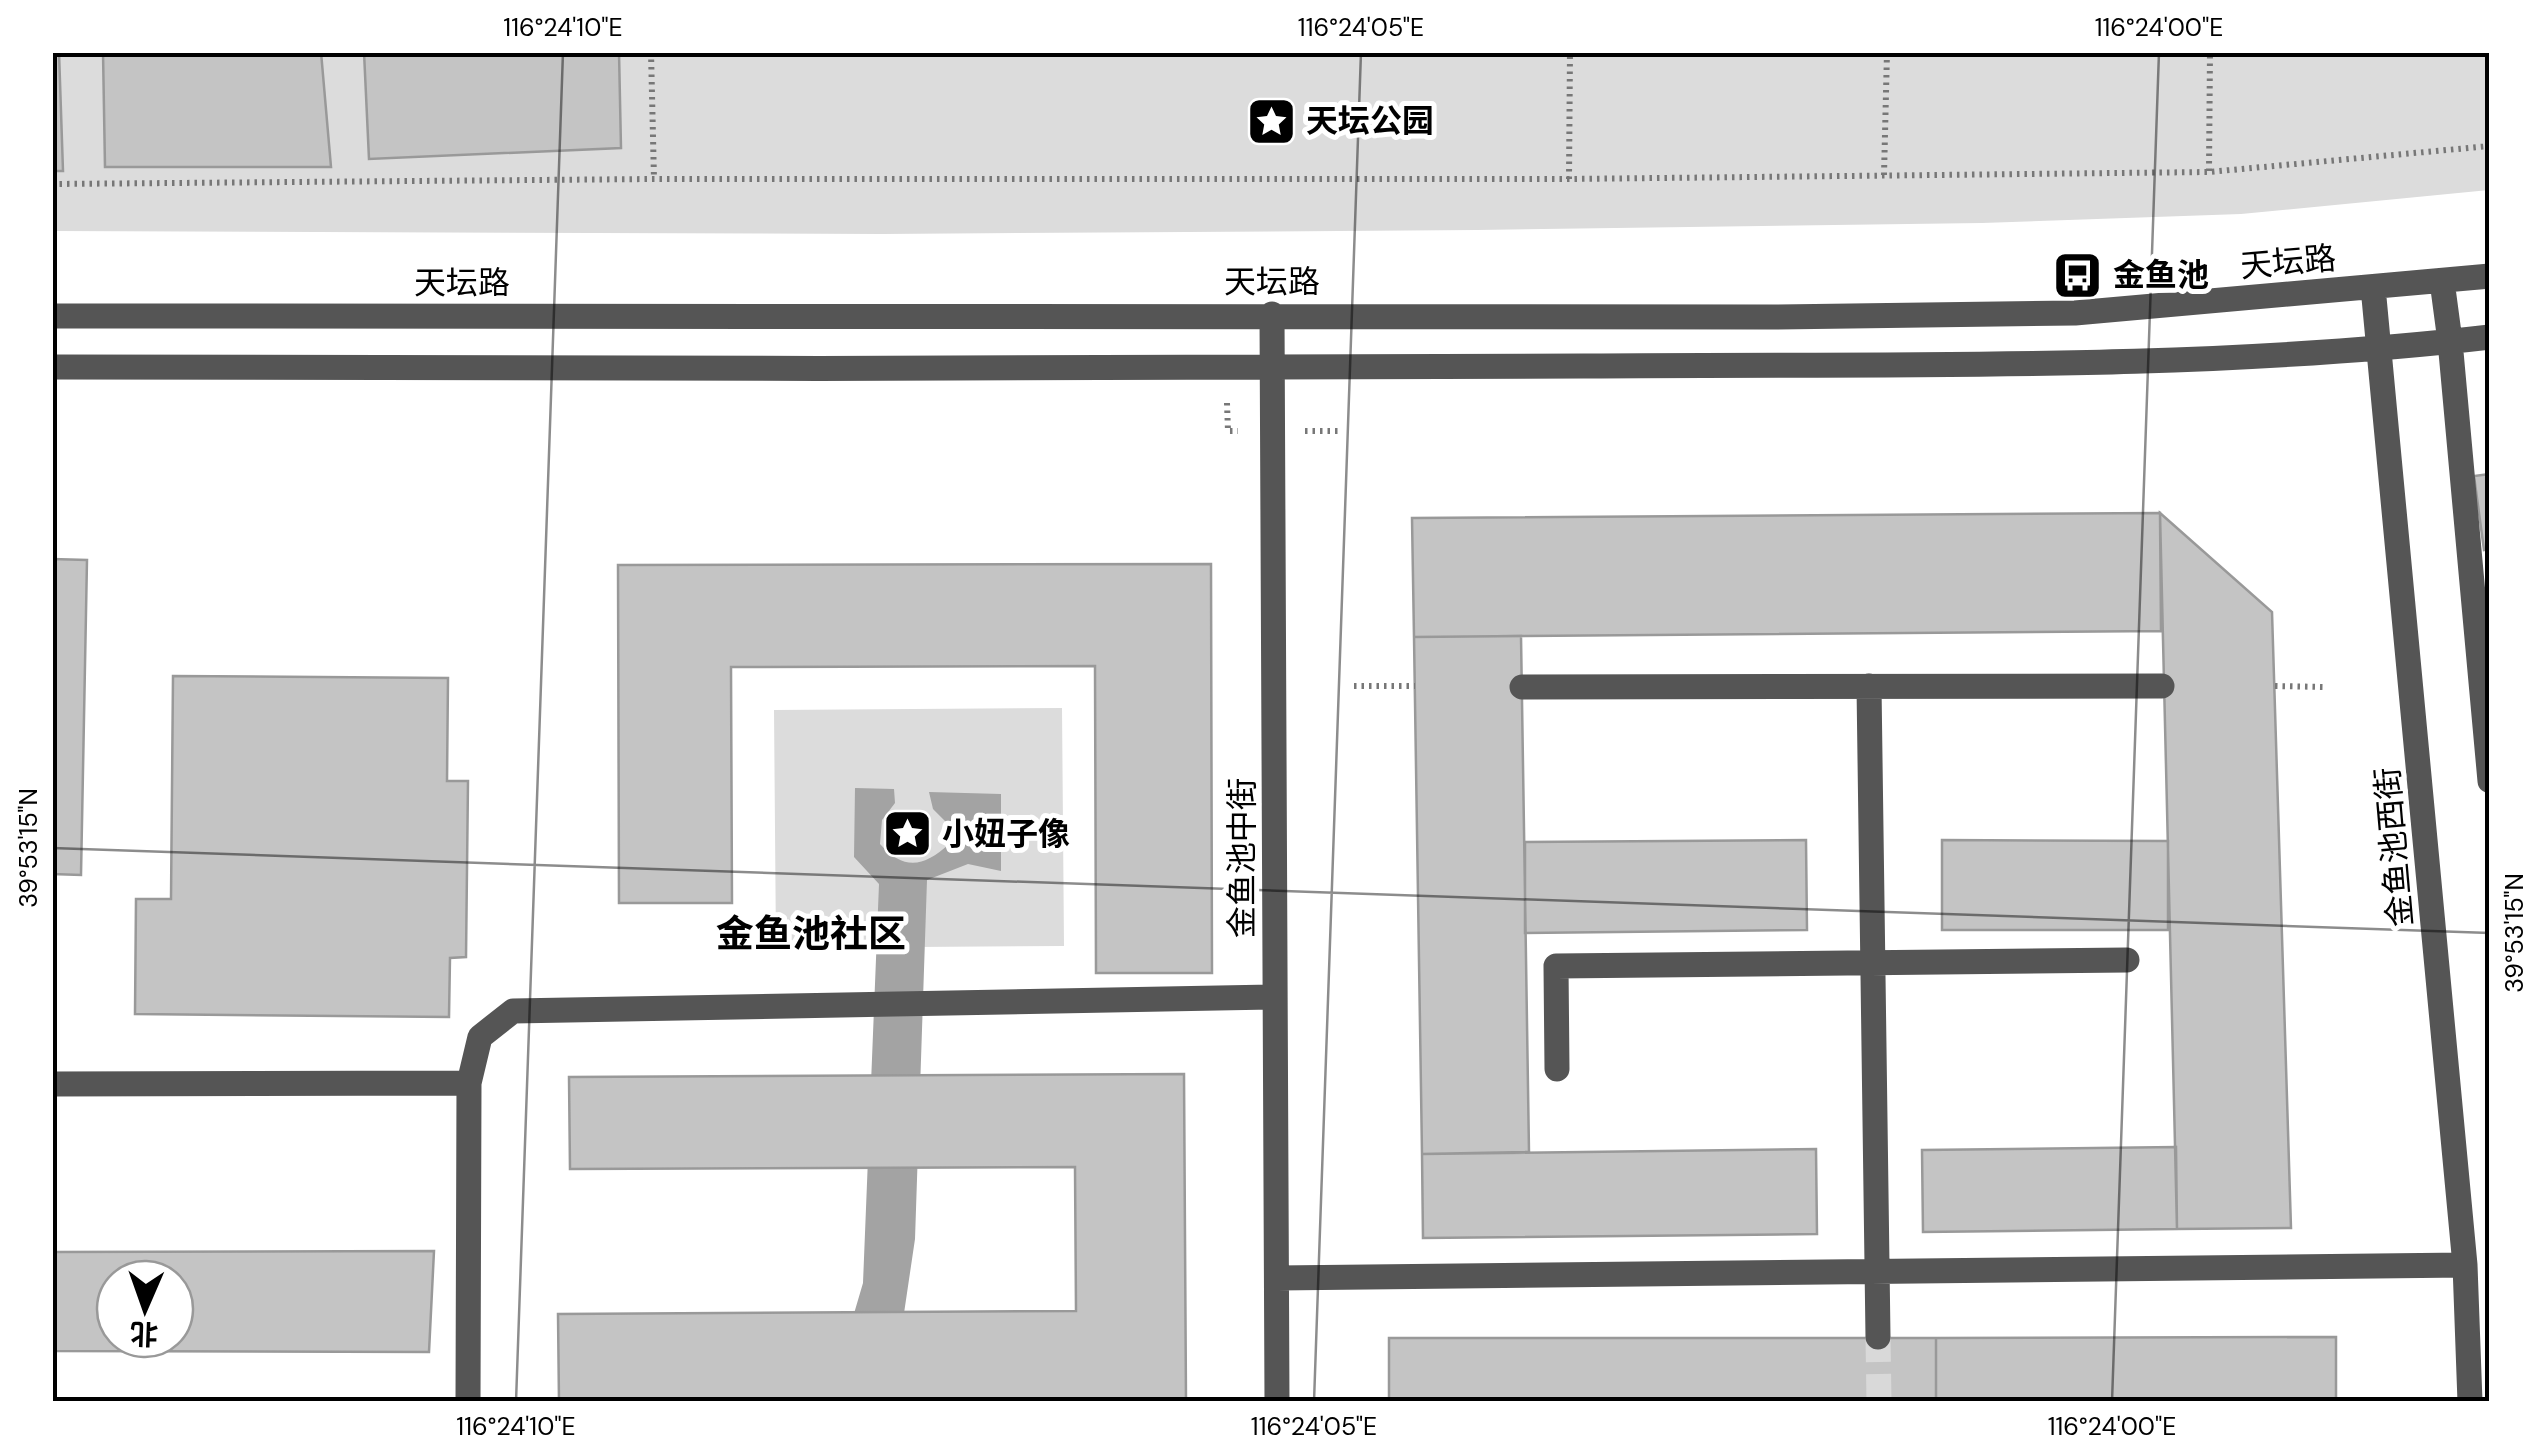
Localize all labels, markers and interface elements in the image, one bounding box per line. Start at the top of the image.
text: 116°24'10"E [503,11,623,44]
text: 116°24'05"E [1298,11,1424,44]
text: 116°24'00"E [2095,11,2223,44]
place icon: 天坛公园 [1245,95,1297,147]
place label: 天坛公园 [1306,100,1434,142]
street label: 天坛路 [2238,237,2338,287]
bus stop icon: 金鱼池 [2052,249,2104,301]
place label: 金鱼池 [2113,254,2209,296]
street label: 天坛路 [1224,261,1320,303]
street label: 天坛路 [414,262,510,304]
street label: 金鱼池西街 [2366,765,2422,929]
street label: 金鱼池中街 [1221,778,1263,938]
text: 39°53'15"N [12,788,45,908]
place icon: 小妞子像 [881,808,933,860]
place label: 小妞子像 [942,813,1070,855]
text: 39°53'15"N [2498,873,2531,993]
district label: 金鱼池社区 [716,909,906,959]
north arrow [95,1259,195,1359]
text: 北 [130,1315,159,1352]
text: 116°24'10"E [456,1410,576,1443]
text: 116°24'05"E [1251,1410,1377,1443]
text: 116°24'00"E [2048,1410,2176,1443]

